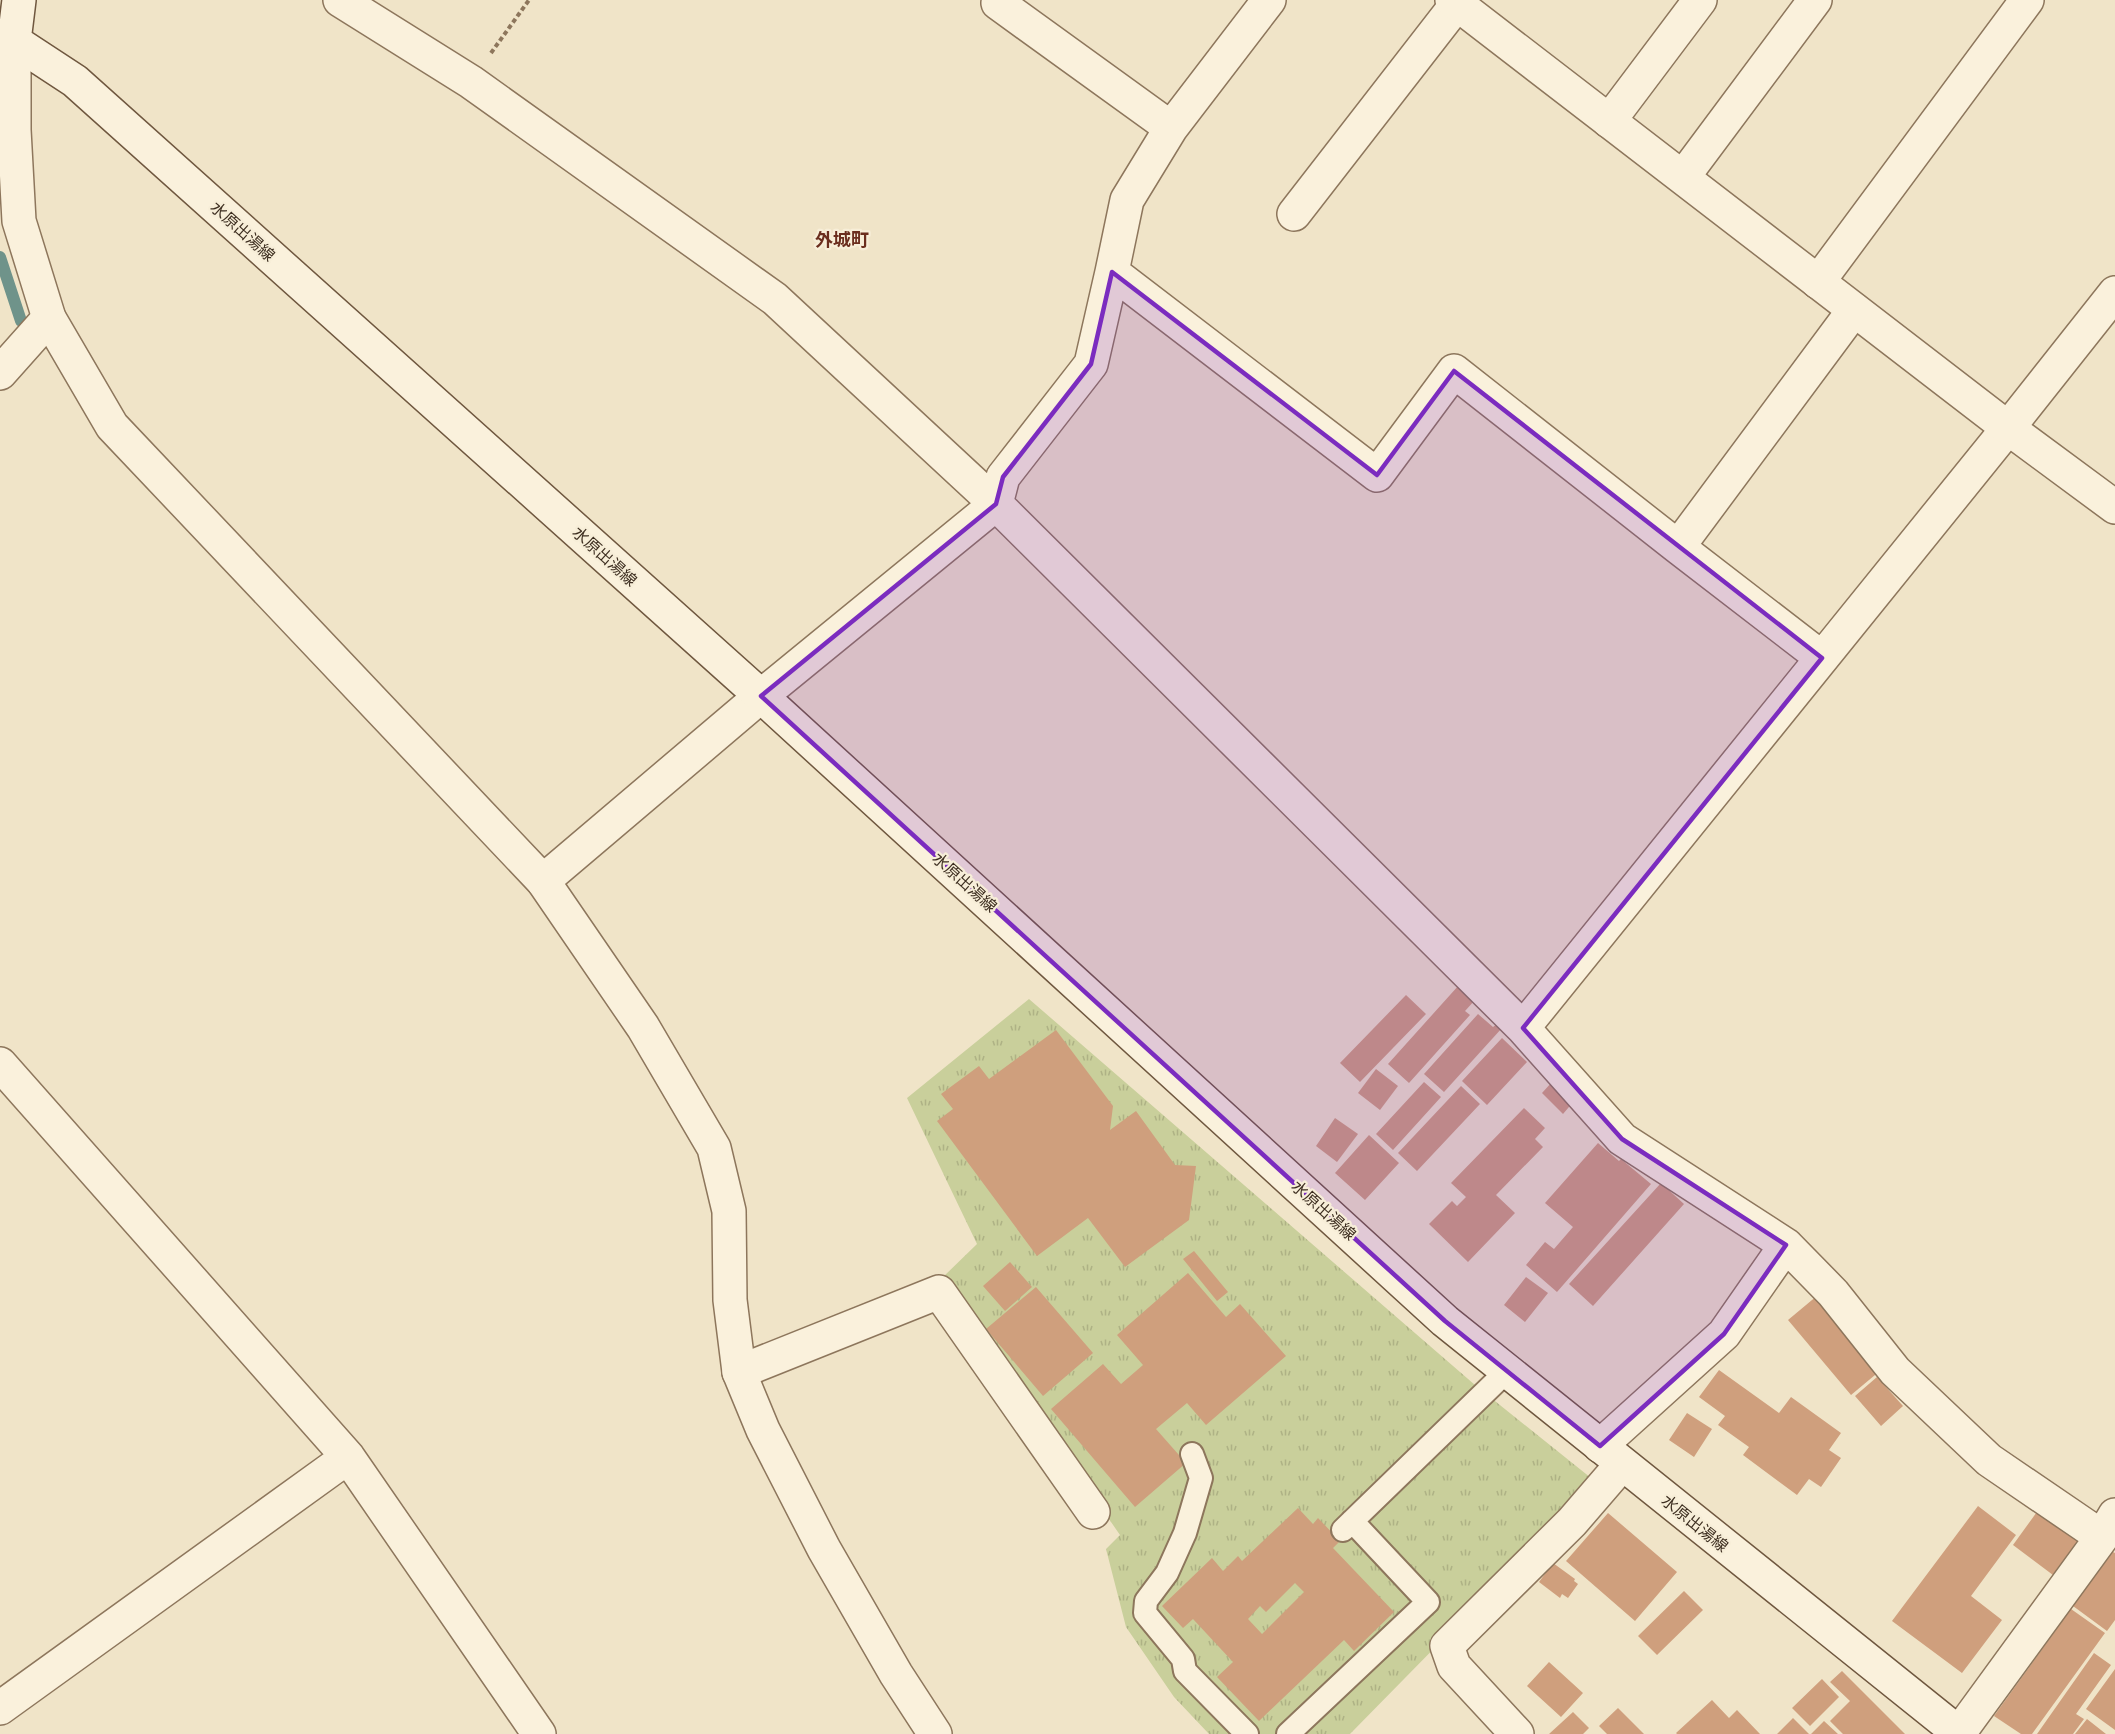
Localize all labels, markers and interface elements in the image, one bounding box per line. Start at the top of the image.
street label: 水原出湯線 [207,198,279,265]
district label: 外城町 [815,229,869,251]
street label: 水原出湯線 [569,523,641,590]
street label: 水原出湯線 [929,849,1001,916]
street label: 水原出湯線 [1288,1177,1360,1244]
street label: 水原出湯線 [1658,1491,1732,1556]

